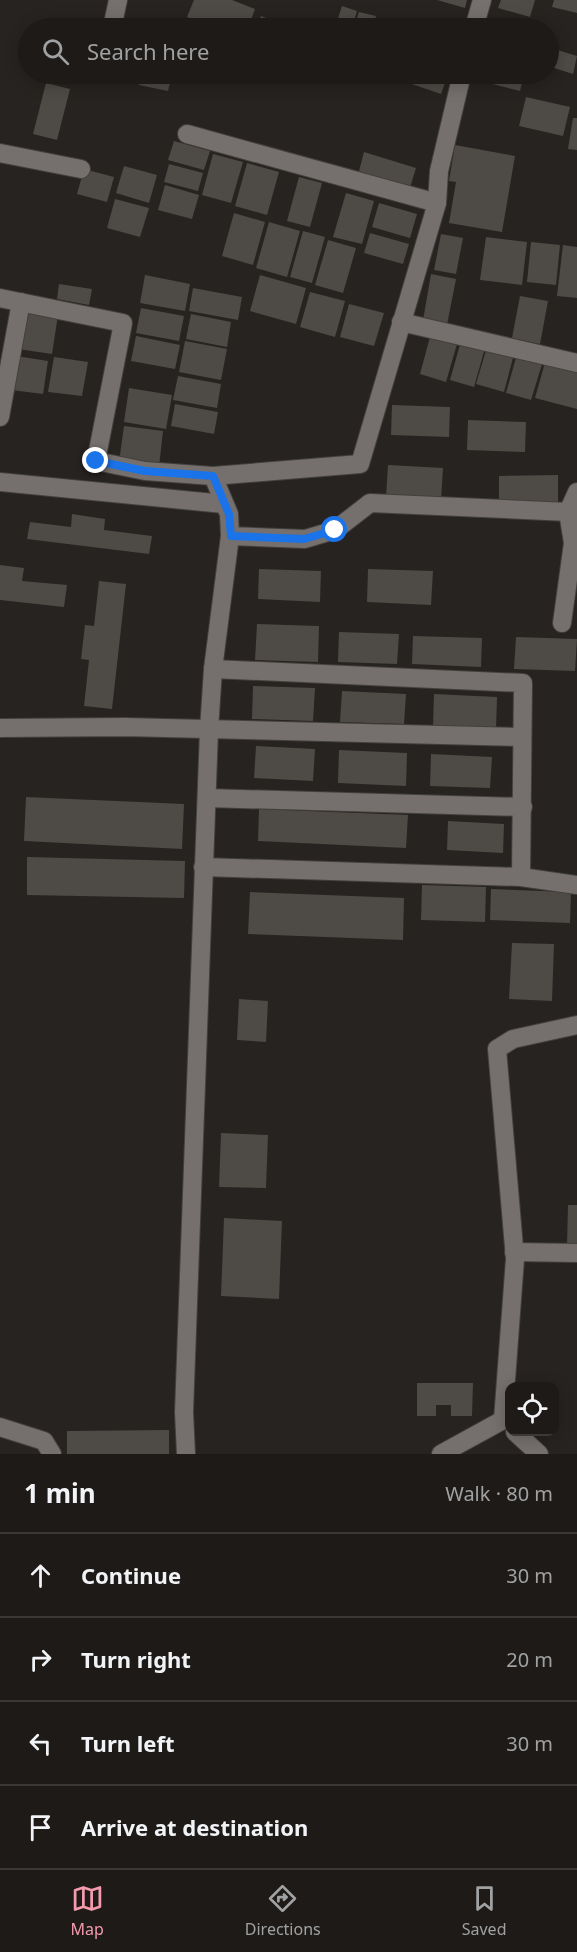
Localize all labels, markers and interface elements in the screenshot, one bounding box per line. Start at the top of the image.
search box [18,18,559,84]
icon: search [39,35,72,68]
text: Search here [87,36,209,66]
route end [82,447,108,473]
route start [321,516,347,542]
map controls [505,1382,559,1436]
button: locate [505,1382,559,1436]
text: 1 min [24,1475,96,1511]
text: Walk · 80 m [445,1480,553,1507]
icon: ahead [24,1559,57,1592]
text: Continue [81,1560,181,1590]
text: 30 m [506,1562,553,1589]
icon: right [24,1643,57,1676]
text: Turn right [81,1644,191,1674]
text: 20 m [506,1646,553,1673]
icon: left [24,1727,57,1760]
text: Turn left [81,1728,175,1758]
text: 30 m [506,1730,553,1757]
icon: arrive [24,1811,57,1844]
text: Arrive at destination [81,1812,308,1842]
tab: Map [70,1882,104,1940]
tab: Directions [245,1882,321,1940]
tab: Saved [462,1882,506,1940]

